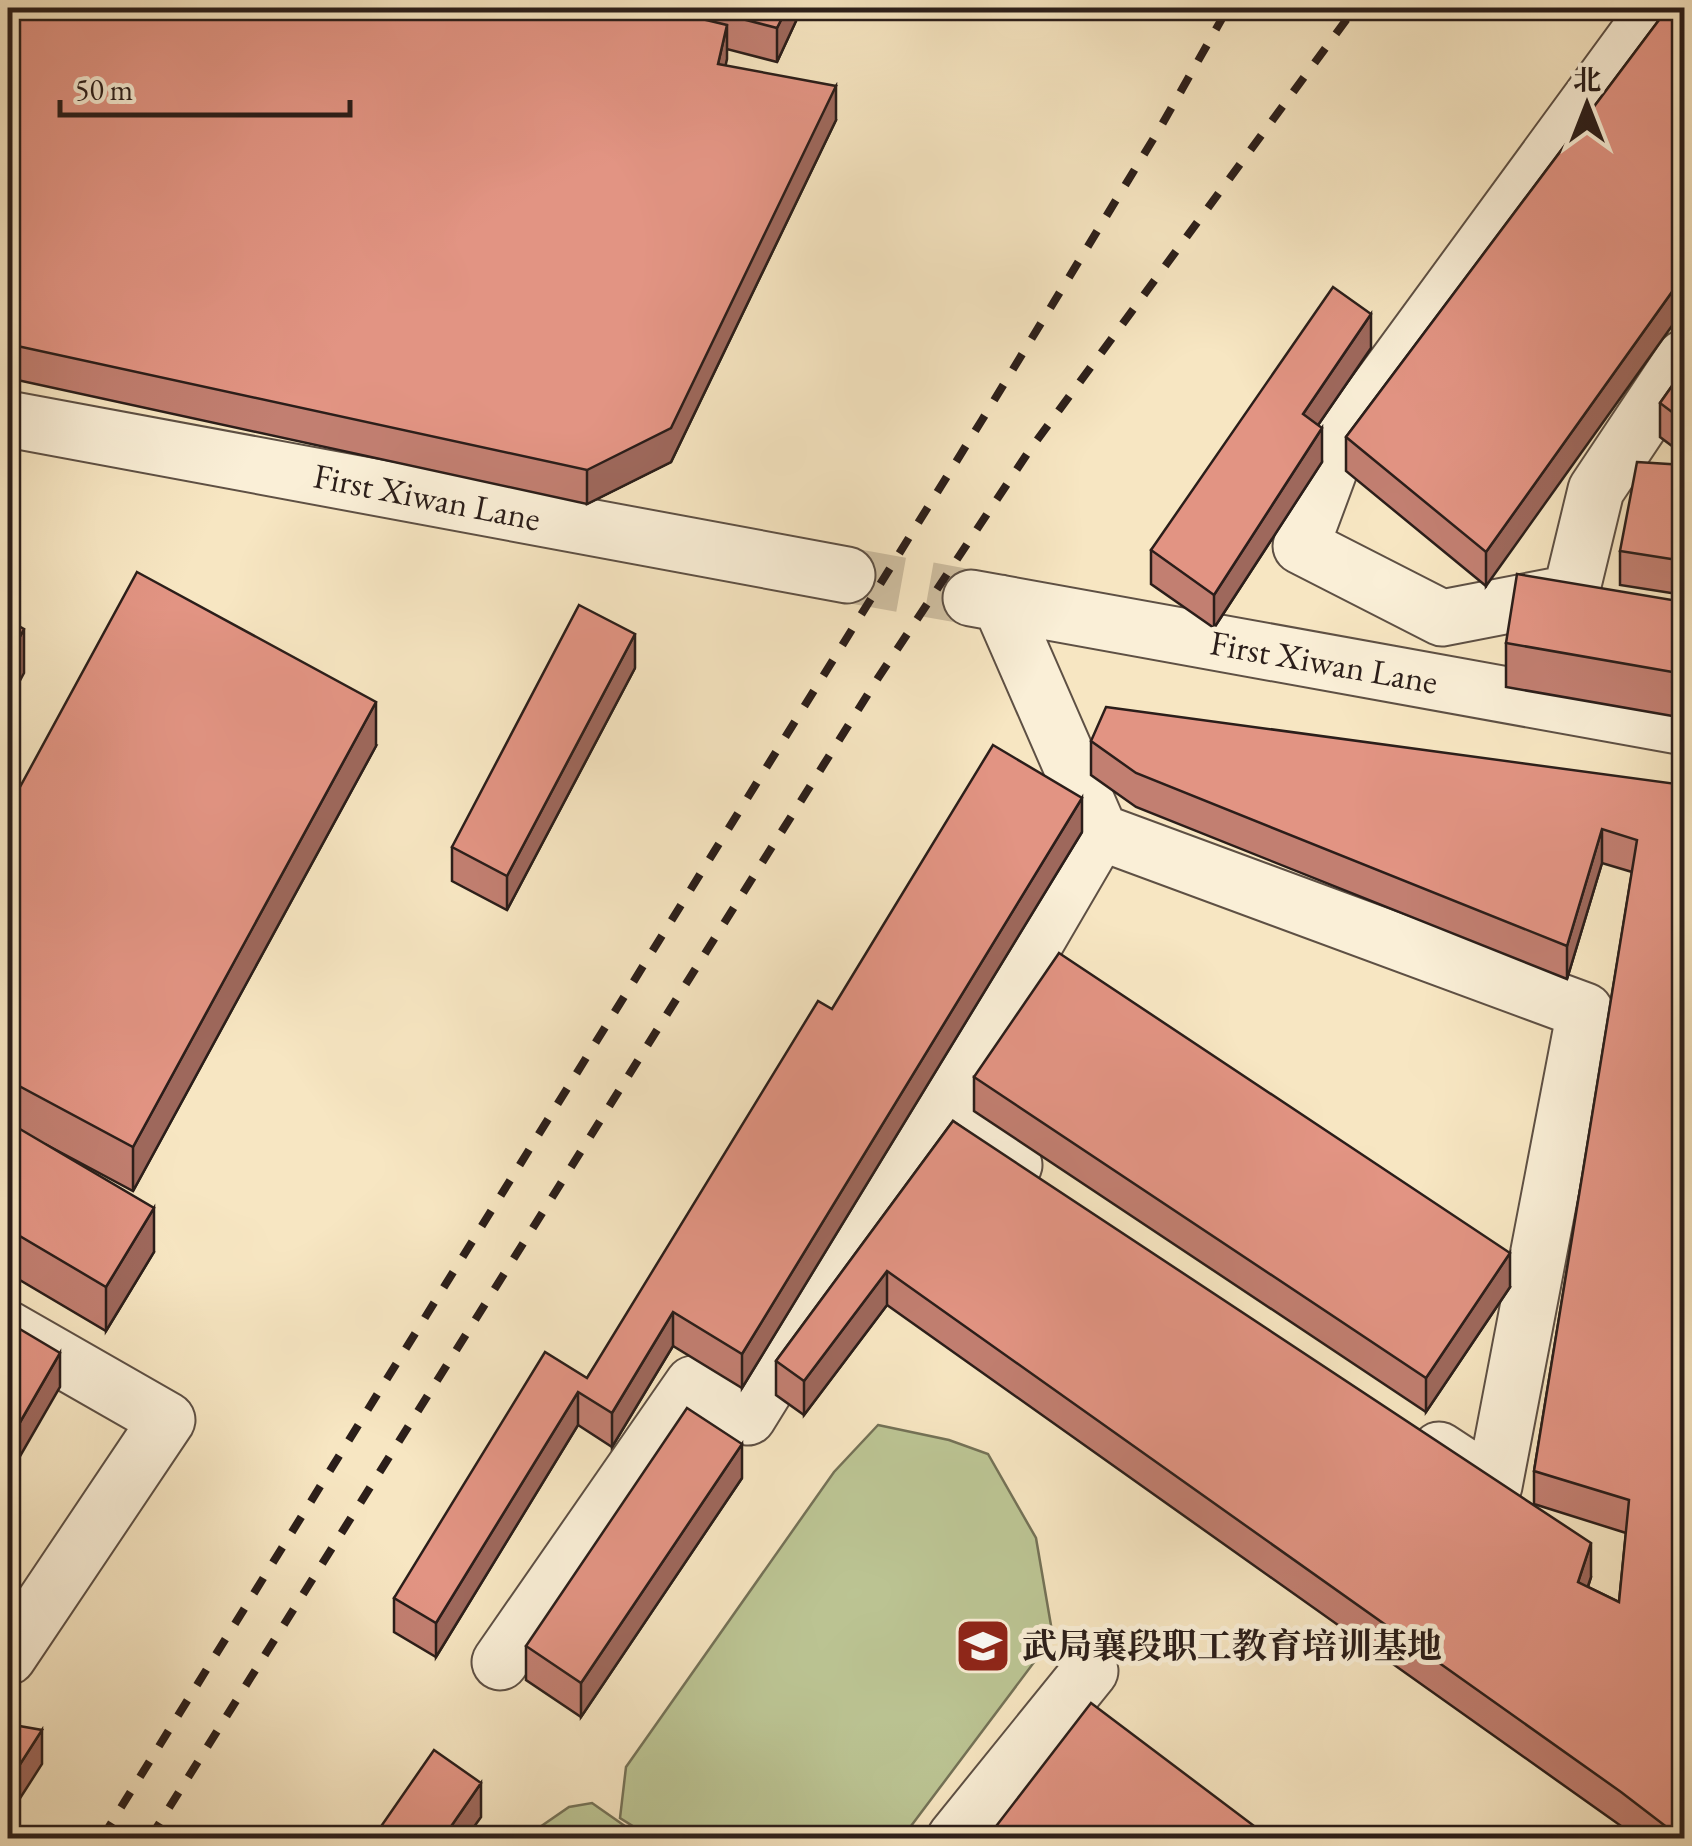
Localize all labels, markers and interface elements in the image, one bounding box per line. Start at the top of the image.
scale bar [60,55,350,117]
north arrow [1537,55,1637,155]
text: 北 [1573,62,1601,98]
text: 50 m [75,70,133,109]
street label: First Xiwan Lane [310,452,544,541]
street label: First Xiwan Lane [1207,619,1441,704]
school or university icon: 武局襄段职工教育培训基地 [953,1616,1013,1676]
place label: 武局襄段职工教育培训基地 [1022,1623,1442,1668]

